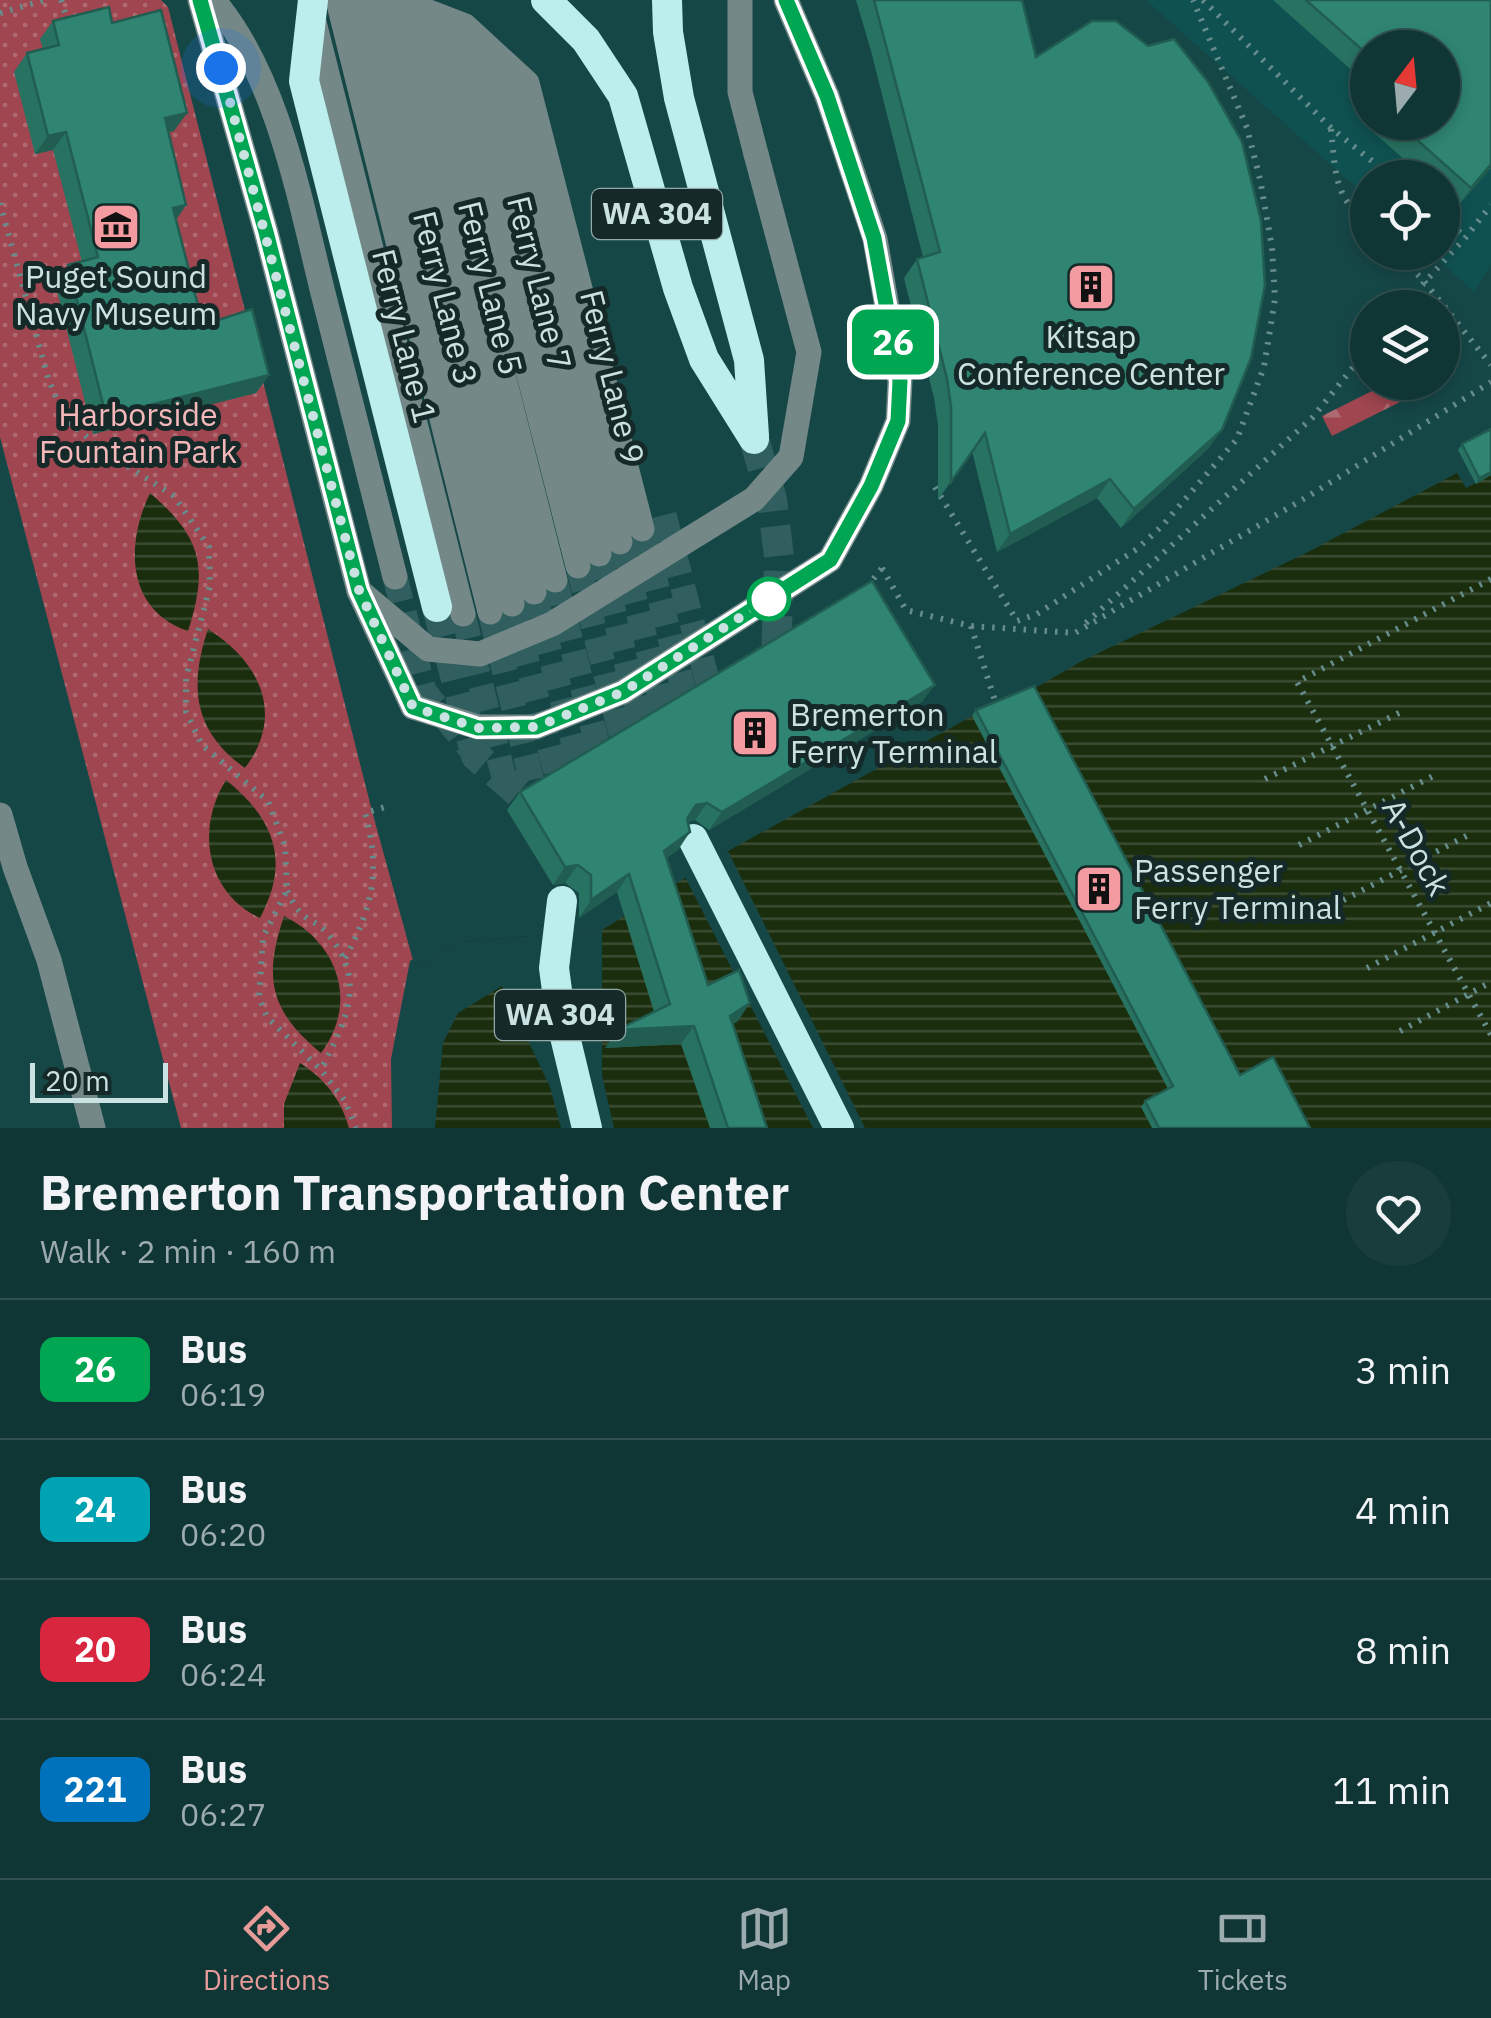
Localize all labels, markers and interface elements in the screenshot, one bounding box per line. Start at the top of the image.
north arrow [1350,30,1460,140]
map controls [1350,30,1460,400]
your location [196,43,246,93]
button: locate [1350,160,1460,270]
road number: WA 304 [592,189,722,239]
street label: Ferry Lane 7 [498,192,582,374]
street label: Ferry Lane 5 [449,197,533,379]
museum icon: Puget Sound Navy Museum [90,201,142,253]
street label: Ferry Lane 3 [404,207,488,389]
street label: Ferry Lane 1 [363,245,447,427]
place label: Puget Sound Navy Museum [15,255,217,334]
building icon: Kitsap Conference Center [1065,261,1117,313]
street label: Ferry Lane 9 [571,286,655,468]
button: layers [1350,290,1460,400]
line badge: 26 [848,310,938,374]
place label: Kitsap Conference Center [957,315,1225,394]
text: 26 [872,319,914,365]
park label: Harborside Fountain Park [39,393,237,472]
unlabelled marker [748,578,790,620]
place label: Bremerton Ferry Terminal [790,693,997,772]
building icon: Bremerton Ferry Terminal [729,707,781,759]
street label: A-Dock [1373,790,1461,903]
place label: Passenger Ferry Terminal [1134,849,1341,928]
building icon: Passenger Ferry Terminal [1073,863,1125,915]
road number: WA 304 [495,990,625,1040]
scale bar [30,1058,168,1102]
text: 20 m [45,1062,110,1099]
text: Bremerton Transportation Center [40,1161,789,1223]
button: heart [1346,1161,1451,1266]
text: Walk · 2 min · 160 m [40,1230,336,1272]
text: Bus [180,1324,247,1373]
text: 3 min [1355,1345,1451,1394]
text: 26 [74,1346,116,1392]
text: 06:19 [180,1373,266,1415]
text: Bus [180,1464,247,1513]
text: 4 min [1355,1485,1451,1534]
text: 24 [74,1486,116,1532]
text: 06:20 [180,1513,266,1555]
text: Bus [180,1604,247,1653]
text: 8 min [1355,1625,1451,1674]
text: 20 [74,1626,116,1672]
text: 06:24 [180,1653,266,1695]
text: Bus [180,1744,247,1793]
text: 11 min [1332,1765,1451,1814]
text: 221 [63,1766,127,1812]
text: 06:27 [180,1793,266,1835]
tab: Directions [203,1901,330,1998]
tab: Map [737,1901,792,1998]
tab: Tickets [1198,1901,1288,1998]

